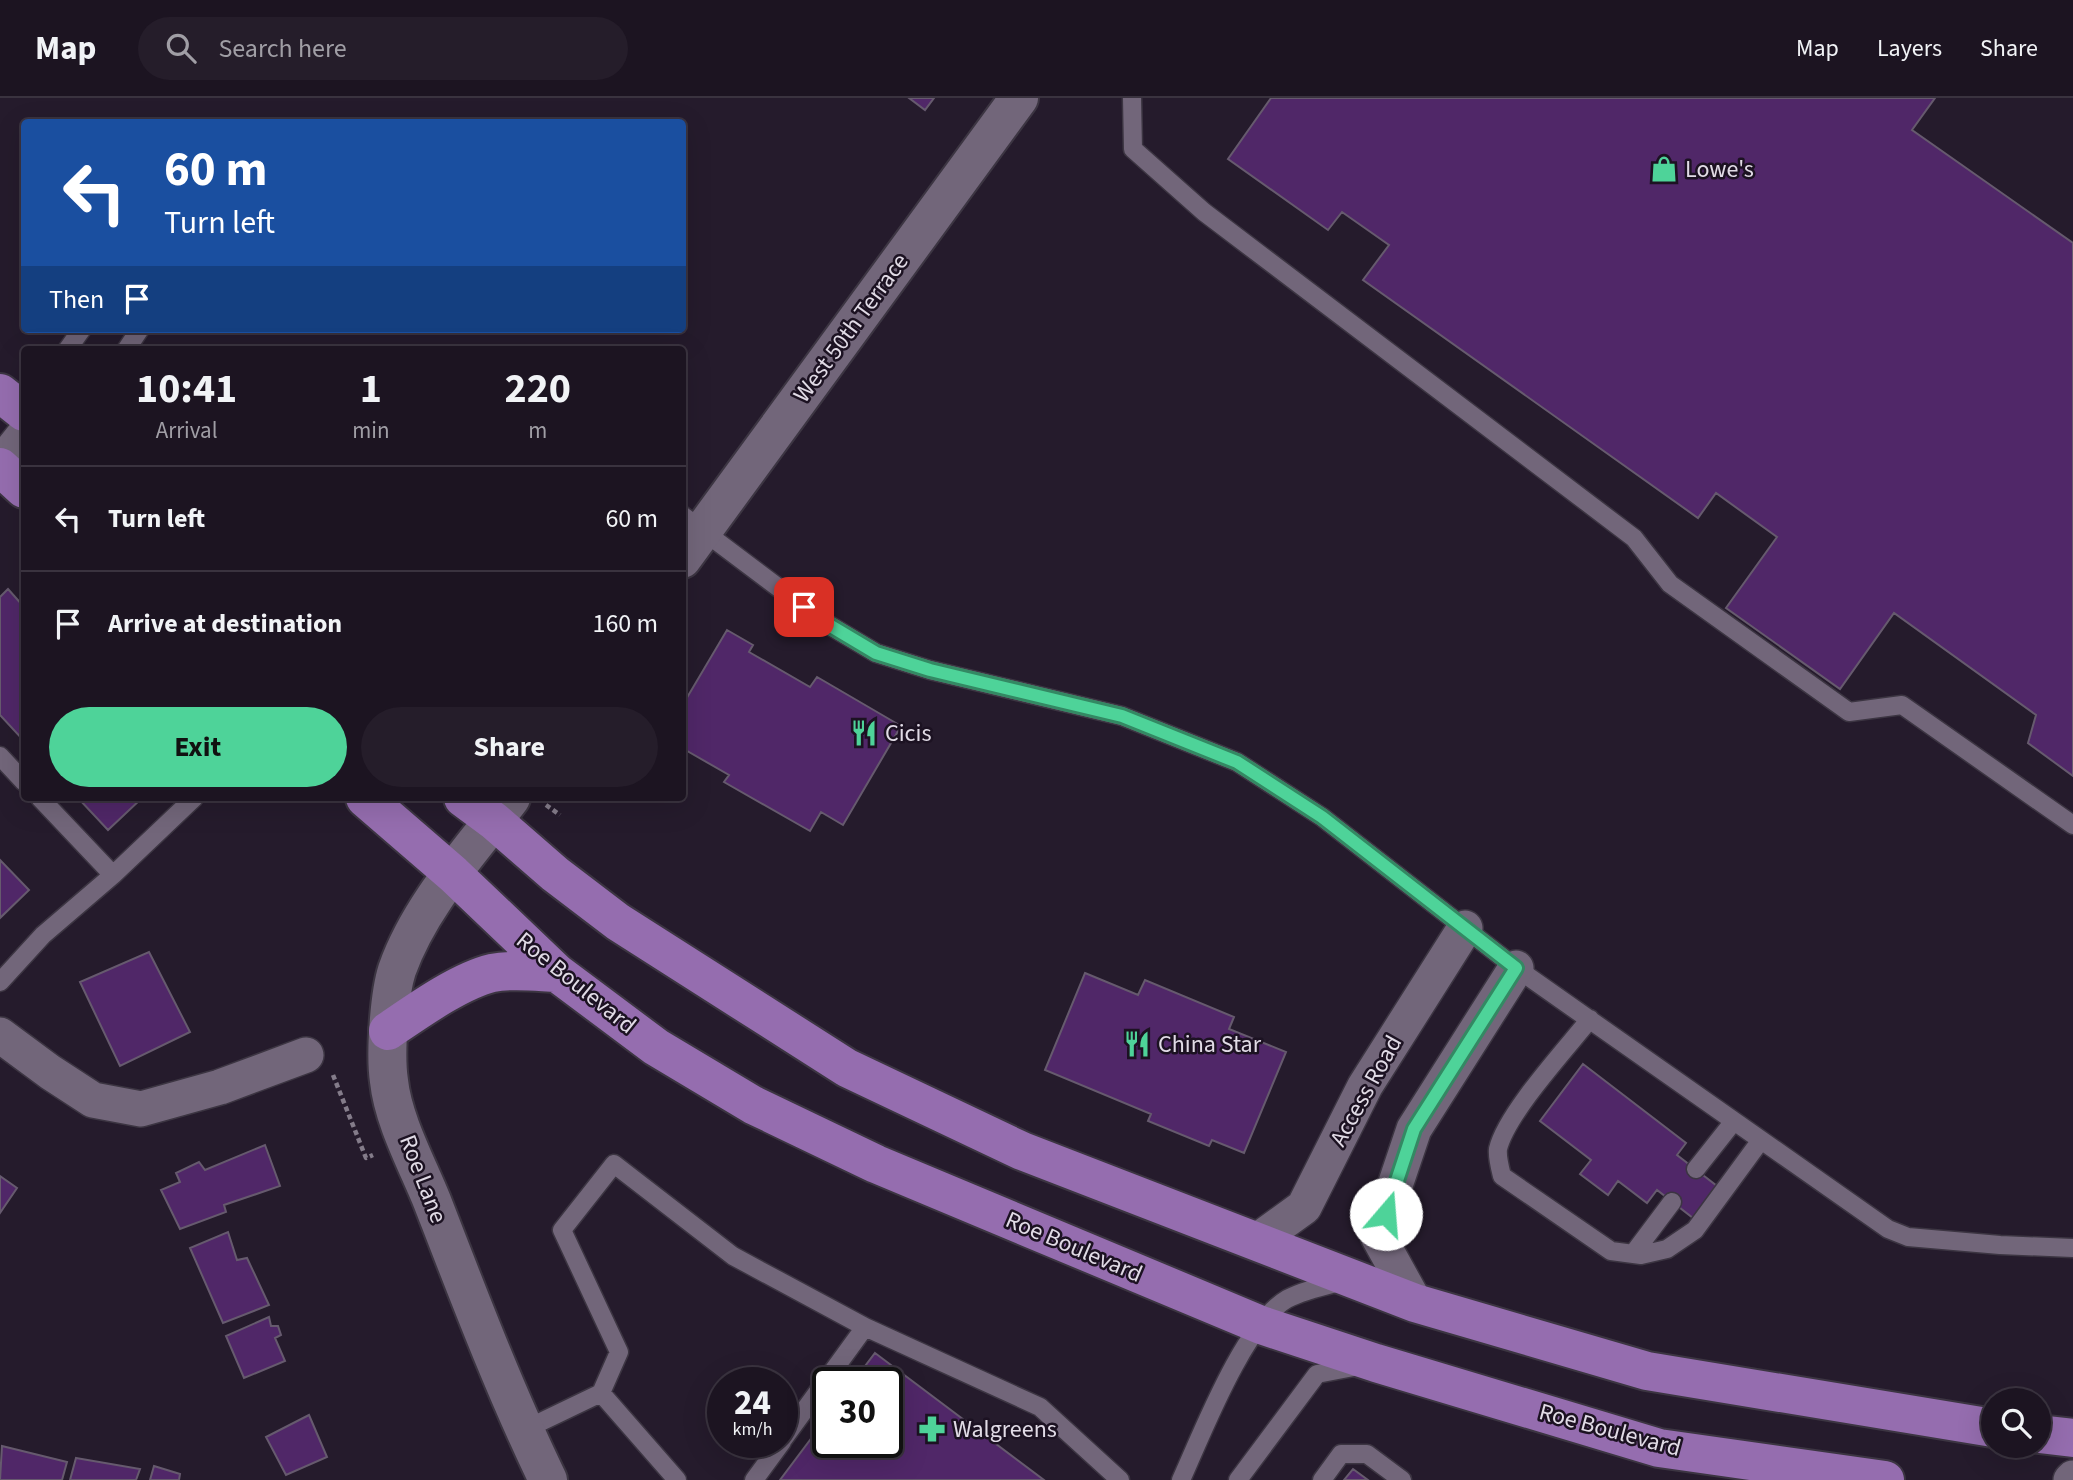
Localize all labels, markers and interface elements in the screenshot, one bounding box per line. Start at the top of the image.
search box [138,17,628,80]
text: Map [35,25,96,72]
icon: search [162,29,200,67]
text: Search here [218,30,347,67]
text: Map [1796,31,1839,66]
text: Layers [1877,31,1942,66]
text: Share [1980,31,2038,66]
text: 60 m [164,135,268,205]
icon: left [49,147,140,238]
place label: Lowe's [1685,152,1754,187]
shop icon: Lowe's [1649,154,1679,184]
text: Turn left [164,200,275,246]
street label: West 50th Terrace [785,246,917,410]
icon: arrive [118,280,156,318]
text: Then [49,281,104,318]
text: 10:41 [136,359,237,419]
text: 1 [360,359,382,419]
text: 220 [504,359,571,419]
text: Arrival [156,414,218,447]
text: min [352,414,390,447]
text: m [528,414,547,447]
icon: left [49,500,87,538]
text: Turn left [108,500,205,537]
text: 60 m [605,500,658,537]
pin [774,577,834,637]
icon: arrive [785,588,823,626]
icon: arrive [49,605,87,643]
text: Arrive at destination [108,605,342,642]
text: 160 m [592,605,658,642]
button: Exit [49,707,347,787]
button: Share [361,707,658,787]
place label: Cicis [885,716,932,751]
restaurant icon: Cicis [849,718,879,748]
street label: Roe Boulevard [508,924,644,1042]
place label: China Star [1158,1027,1262,1062]
restaurant icon: China Star [1122,1029,1152,1059]
street label: Access Road [1321,1029,1411,1153]
street label: Roe Lane [390,1130,456,1228]
position arrow [1349,1177,1423,1251]
street label: Roe Boulevard [1000,1202,1148,1292]
speed limit sign: 30 [812,1367,903,1458]
text: 24 [734,1378,771,1428]
map controls [1981,1388,2051,1458]
button: search [1981,1388,2051,1458]
street label: Roe Boulevard [1535,1394,1685,1466]
place label: Walgreens [953,1412,1057,1447]
pharmacy icon: Walgreens [917,1414,947,1444]
text: km/h [733,1417,772,1442]

